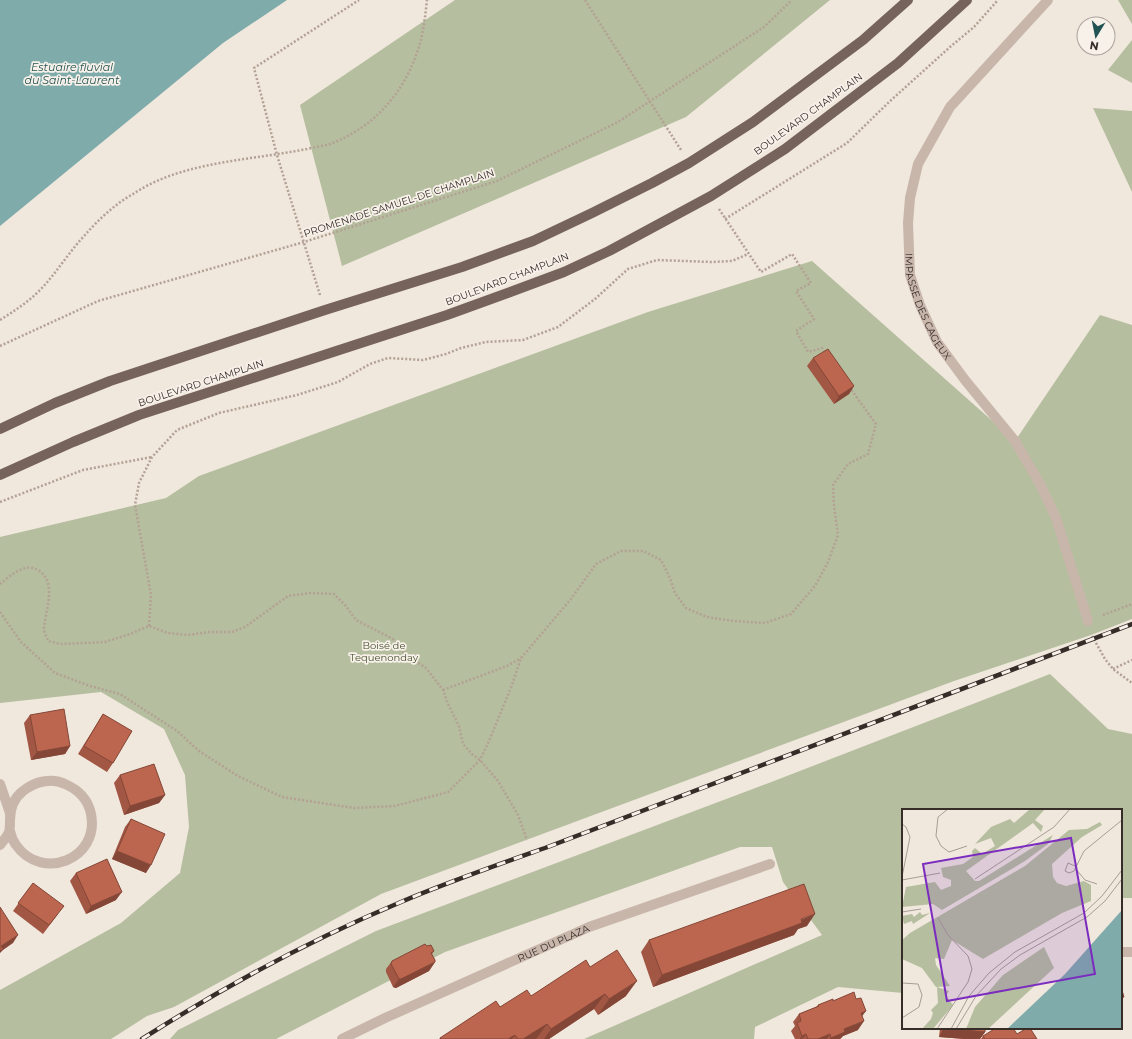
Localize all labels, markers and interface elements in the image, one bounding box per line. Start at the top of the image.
north arrow [1076,16,1116,56]
text: N [1089,38,1100,54]
water label: Estuaire fluvial du Saint-Laurent [25,60,120,87]
street label: BOULEVARD CHAMPLAIN [751,70,865,158]
street label: PROMENADE SAMUEL-DE CHAMPLAIN [302,166,496,240]
street label: BOULEVARD CHAMPLAIN [443,249,571,309]
street label: IMPASSE DES CAGEUX [903,253,955,363]
street label: BOULEVARD CHAMPLAIN [136,357,266,409]
park label: Boisé de Tequenonday [350,639,419,664]
inset map [902,809,1122,1029]
street label: RUE DU PLAZA [515,921,592,965]

